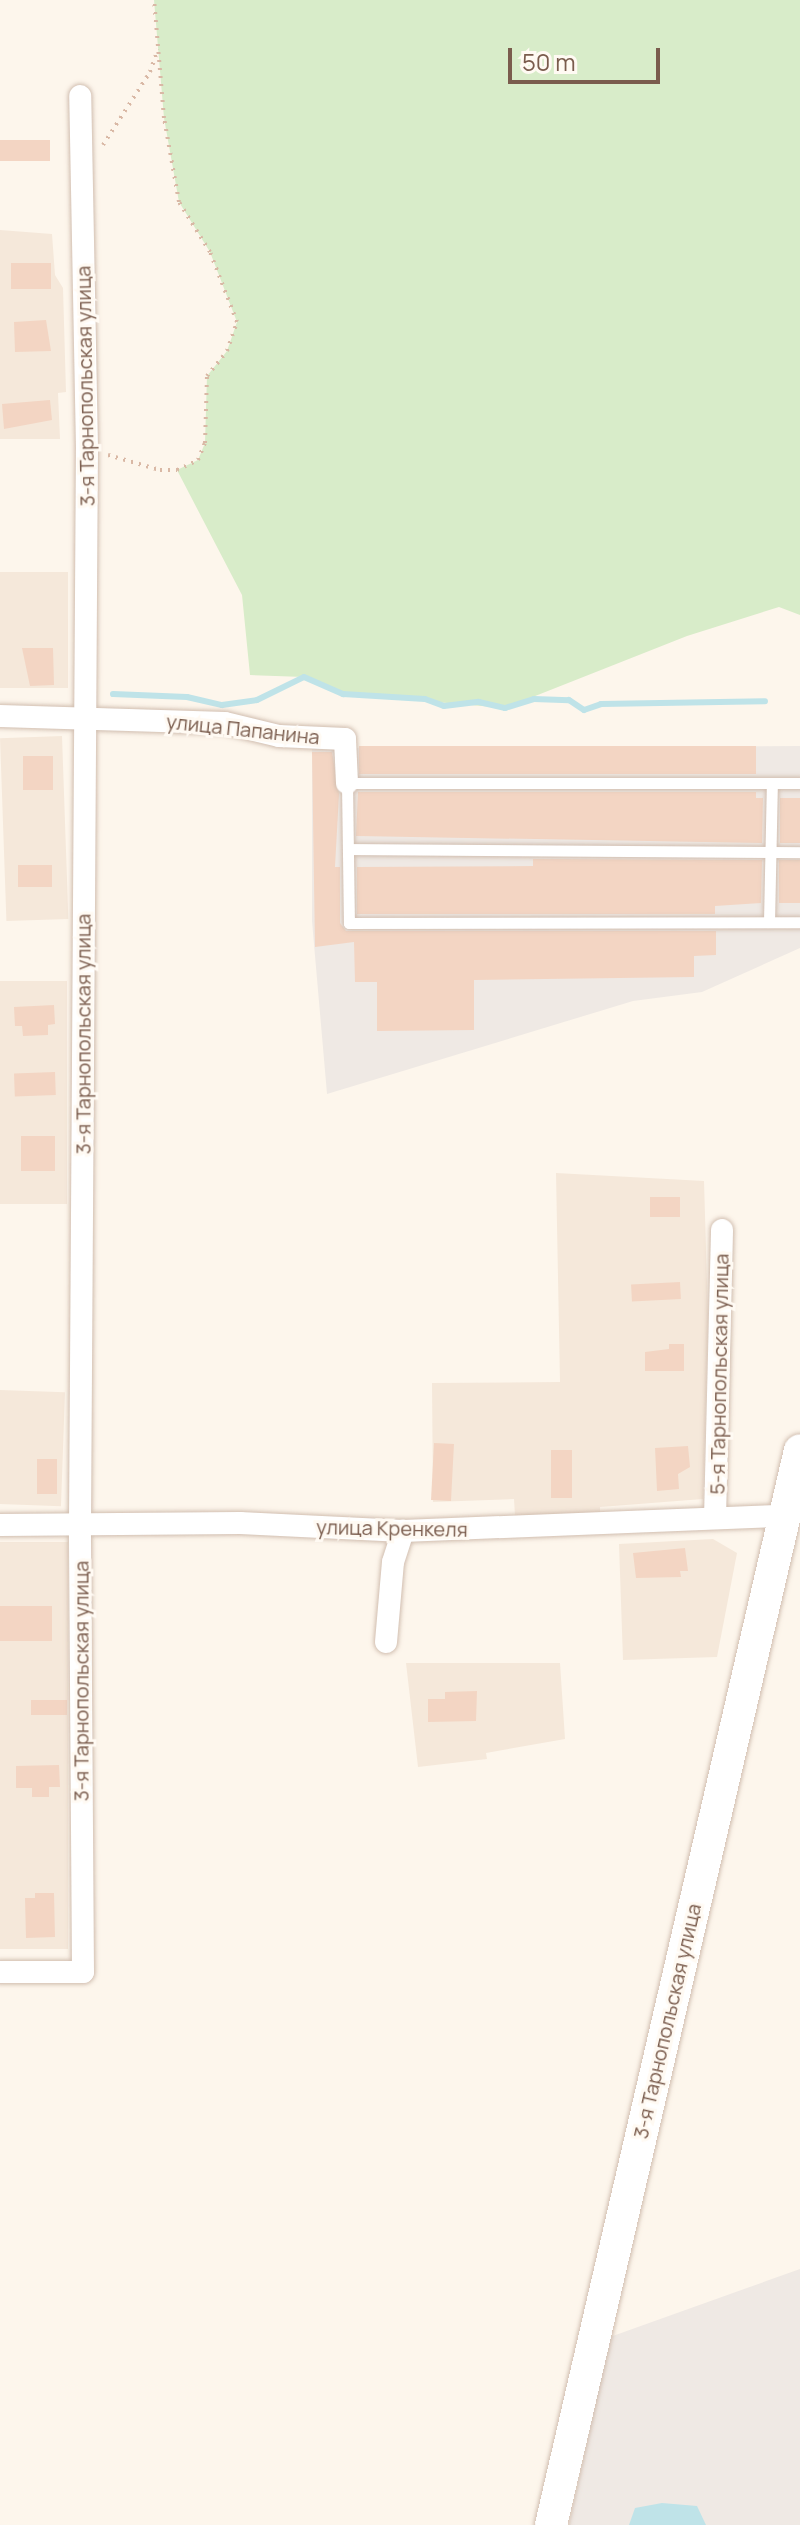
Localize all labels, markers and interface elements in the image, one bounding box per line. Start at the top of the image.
scale bar [512,32,664,82]
text: 50 m [522,45,576,78]
street label: 3-я Тарнопольская улица [71,265,99,507]
street label: улица Папанина [165,709,321,749]
street label: 3-я Тарнопольская улица [71,914,95,1154]
street label: 5-я Тарнопольская улица [705,1253,733,1495]
street label: улица Кренкеля [316,1515,468,1541]
street label: 3-я Тарнопольская улица [69,1561,93,1801]
street label: 3-я Тарнопольская улица [628,1901,706,2141]

